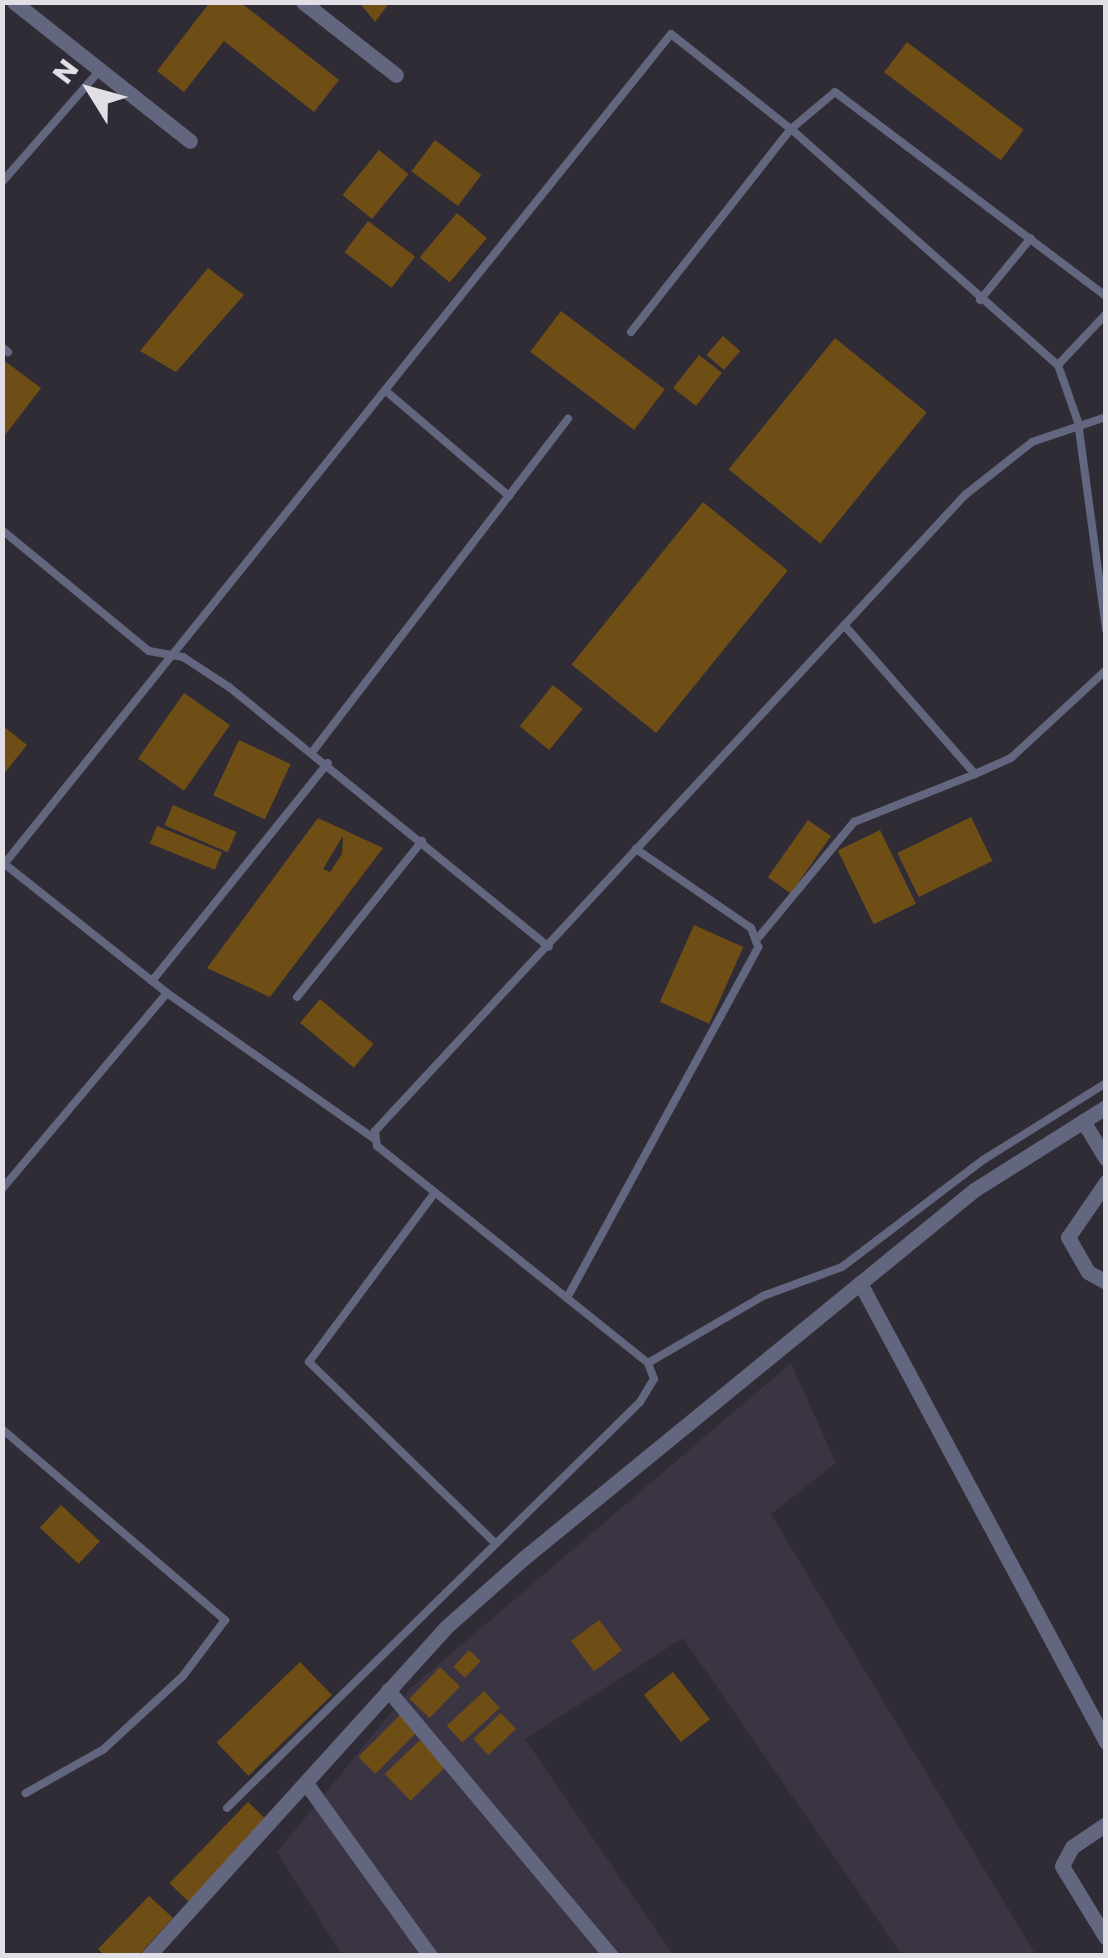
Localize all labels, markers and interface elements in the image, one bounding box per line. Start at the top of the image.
north arrow [40,40,140,140]
text: N [44,51,88,92]

